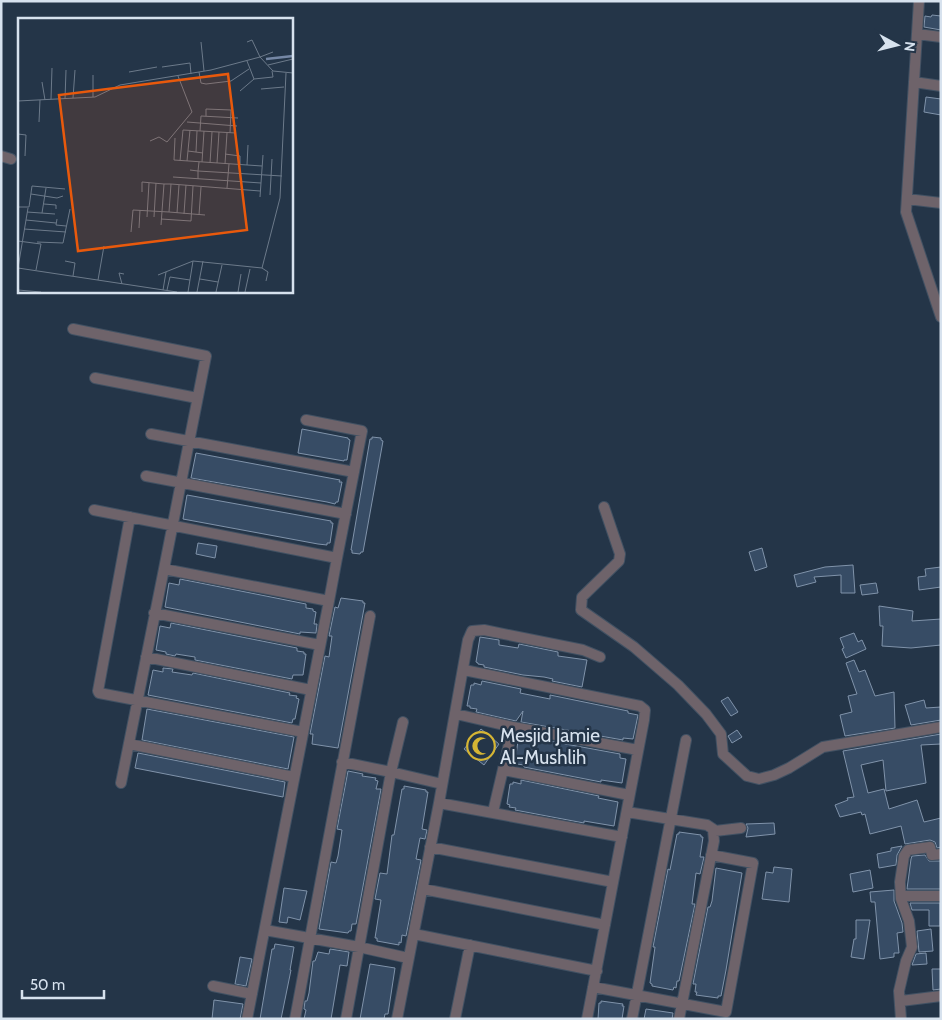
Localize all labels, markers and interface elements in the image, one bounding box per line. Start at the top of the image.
inset map [18,18,292,292]
north arrow [872,20,922,70]
text: N [900,41,919,53]
place label: Mesjid Jamie Al-Mushlih [500,724,600,769]
mosque icon: Mesjid Jamie Al-Mushlih [466,731,496,761]
scale bar [22,968,105,1000]
text: 50 m [30,976,65,994]

